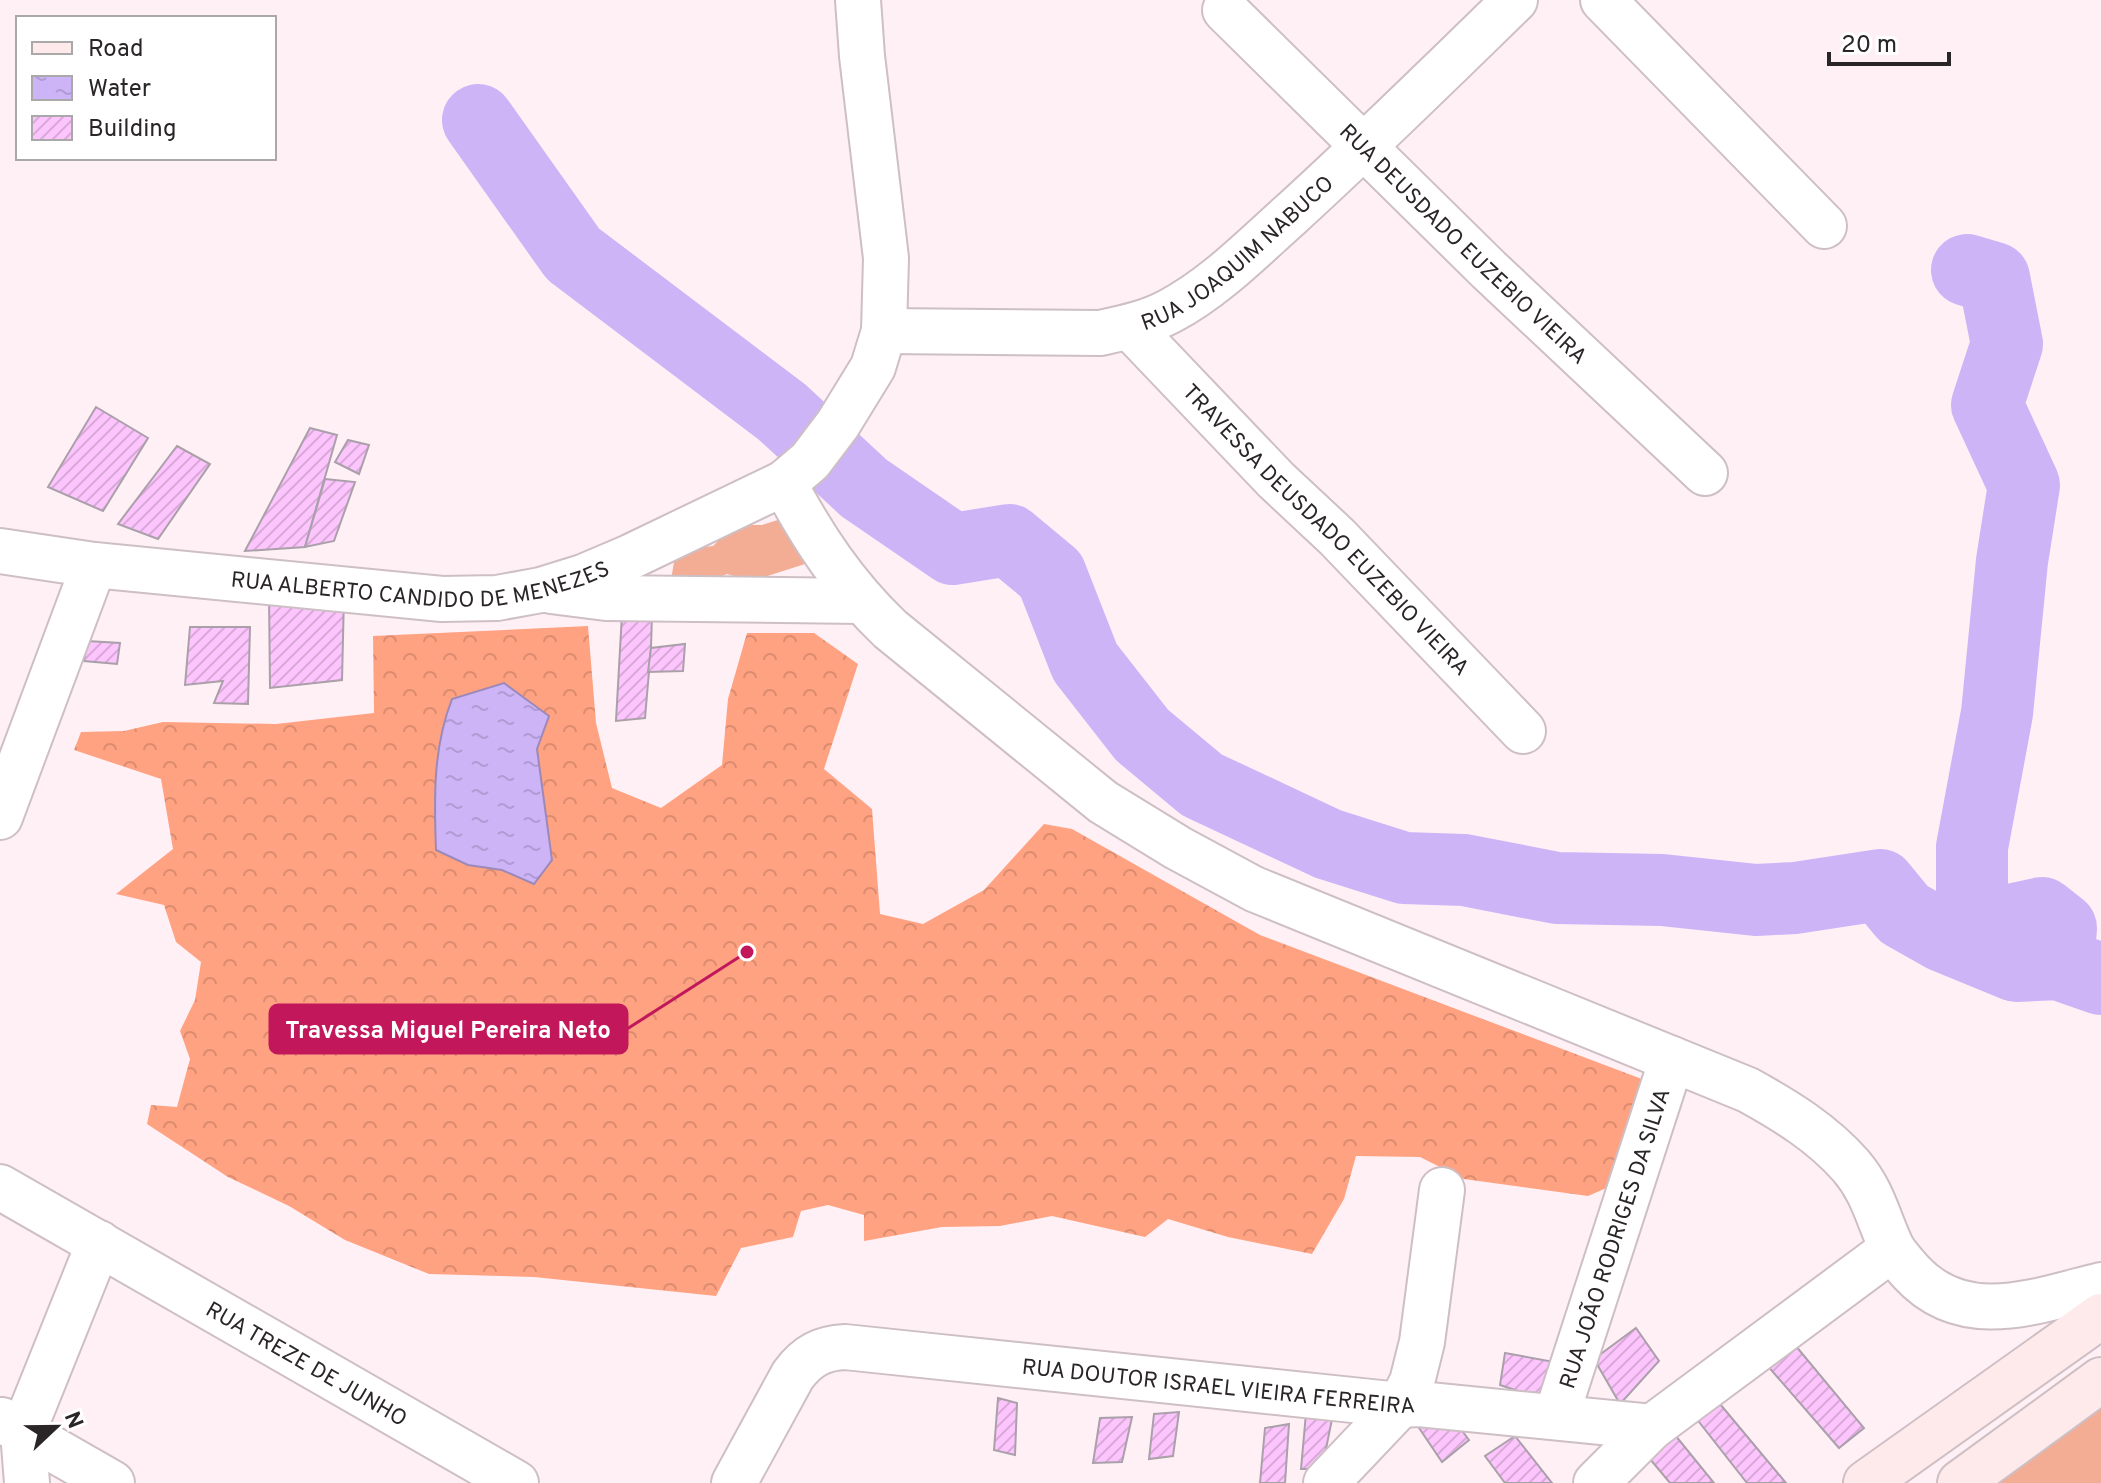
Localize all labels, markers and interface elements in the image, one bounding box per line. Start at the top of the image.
legend [16,16,276,160]
scale bar [1829,16,1949,66]
text: 20 m [1841,31,1897,61]
text: Road [88,35,144,65]
text: Water [88,75,151,105]
text: Building [88,115,177,145]
street label: RUA DEUSDADO EUZEBIO VIEIRA [1333,119,1592,371]
street label: RUA JOAQUIM NABUCO [1138,171,1340,338]
street label: TRAVESSA DEUSDADO EUZEBIO VIEIRA [1176,379,1474,682]
street label: RUA ALBERTO CANDIDO DE MENEZES [229,556,614,615]
callout: Travessa Miguel Pereira Neto [270,1005,627,1053]
text: Travessa Miguel Pereira Neto [285,1017,611,1047]
street label: RUA JOÃO RODRIGES DA SILVA [1555,1085,1678,1392]
street label: RUA TREZE DE JUNHO [200,1297,411,1434]
street label: RUA DOUTOR ISRAEL VIEIRA FERREIRA [1020,1355,1416,1421]
north arrow [16,1387,96,1467]
text: N [57,1408,88,1433]

